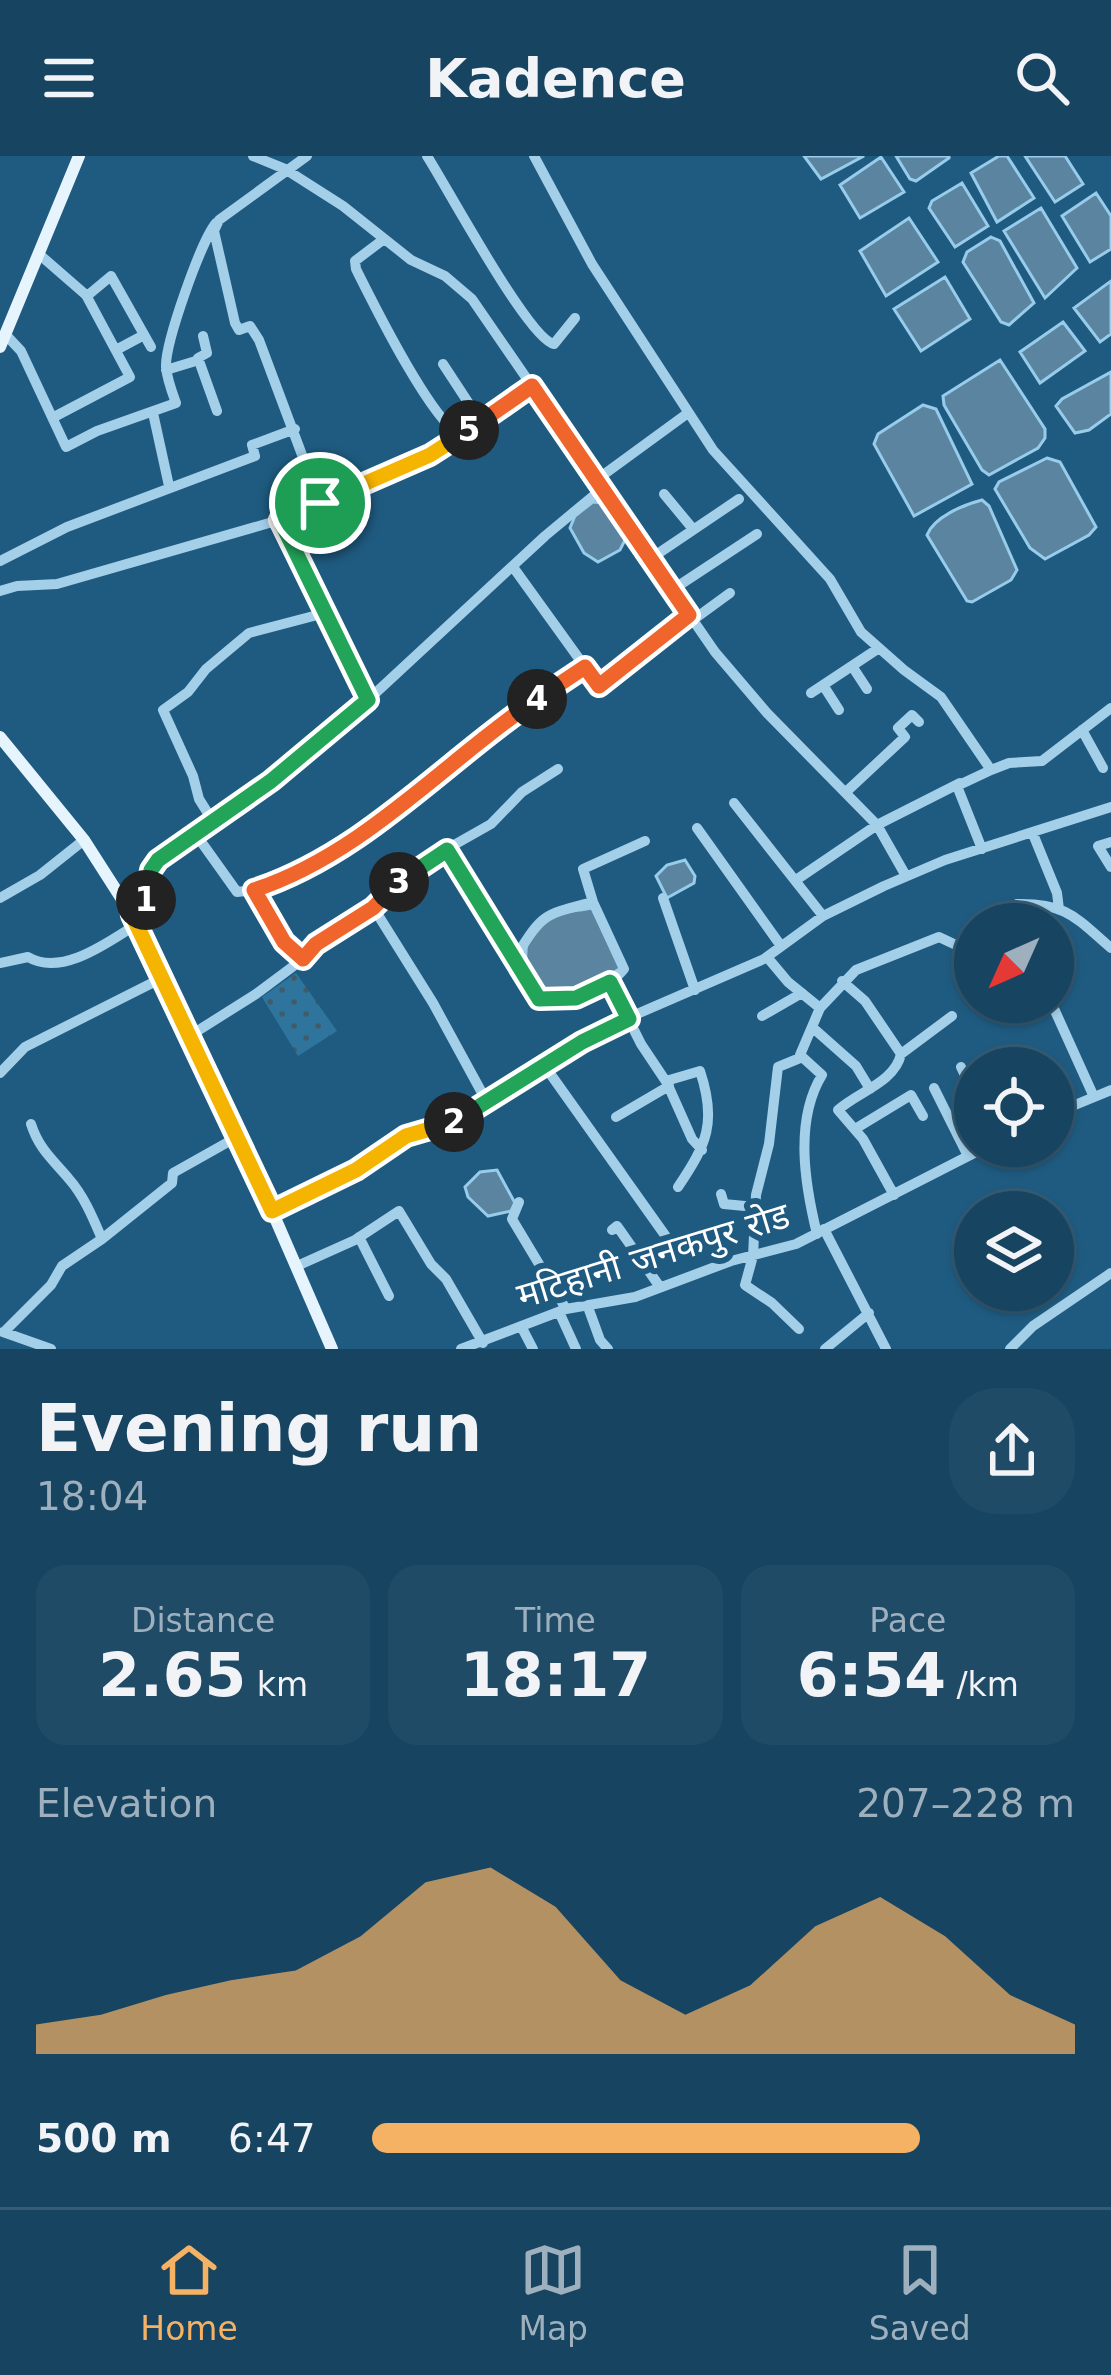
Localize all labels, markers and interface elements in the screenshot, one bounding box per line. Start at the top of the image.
icon: menu [36,45,102,111]
icon: search [1009,45,1075,111]
text: Kadence [425,47,686,110]
pin: 5 [439,400,499,460]
text: 5 [458,410,480,449]
pin [269,452,371,554]
icon: arrive [287,470,353,536]
pin: 4 [507,669,567,729]
text: 4 [526,679,548,718]
pin: 3 [369,852,429,912]
text: 3 [388,862,410,901]
pin: 1 [116,870,176,930]
text: 1 [135,880,157,919]
north arrow [954,903,1074,1023]
map controls [954,903,1074,1311]
button: locate [954,1047,1074,1167]
pin: 2 [424,1092,484,1152]
text: 2 [443,1102,465,1141]
button: layers [954,1191,1074,1311]
street label: मटिहानी जनकपुर रोड [512,1194,795,1318]
button: share [949,1388,1075,1514]
text: Evening run [36,1390,482,1467]
text: 18:04 [36,1474,148,1519]
text: Distance [131,1601,275,1640]
text: Time [515,1601,596,1640]
text: Pace [869,1601,946,1640]
text: 2.65 [98,1640,246,1710]
text: 18:17 [460,1640,651,1710]
text: 6:54 [797,1640,946,1710]
text: km [246,1665,308,1704]
text: /km [946,1665,1019,1704]
text: Elevation [36,1781,217,1826]
text: 207–228 m [856,1781,1075,1826]
text: 500 m [36,2116,172,2161]
text: 6:47 [228,2116,316,2161]
tab: Home [140,2237,238,2348]
tab: Map [518,2237,588,2348]
tab: Saved [869,2237,971,2348]

